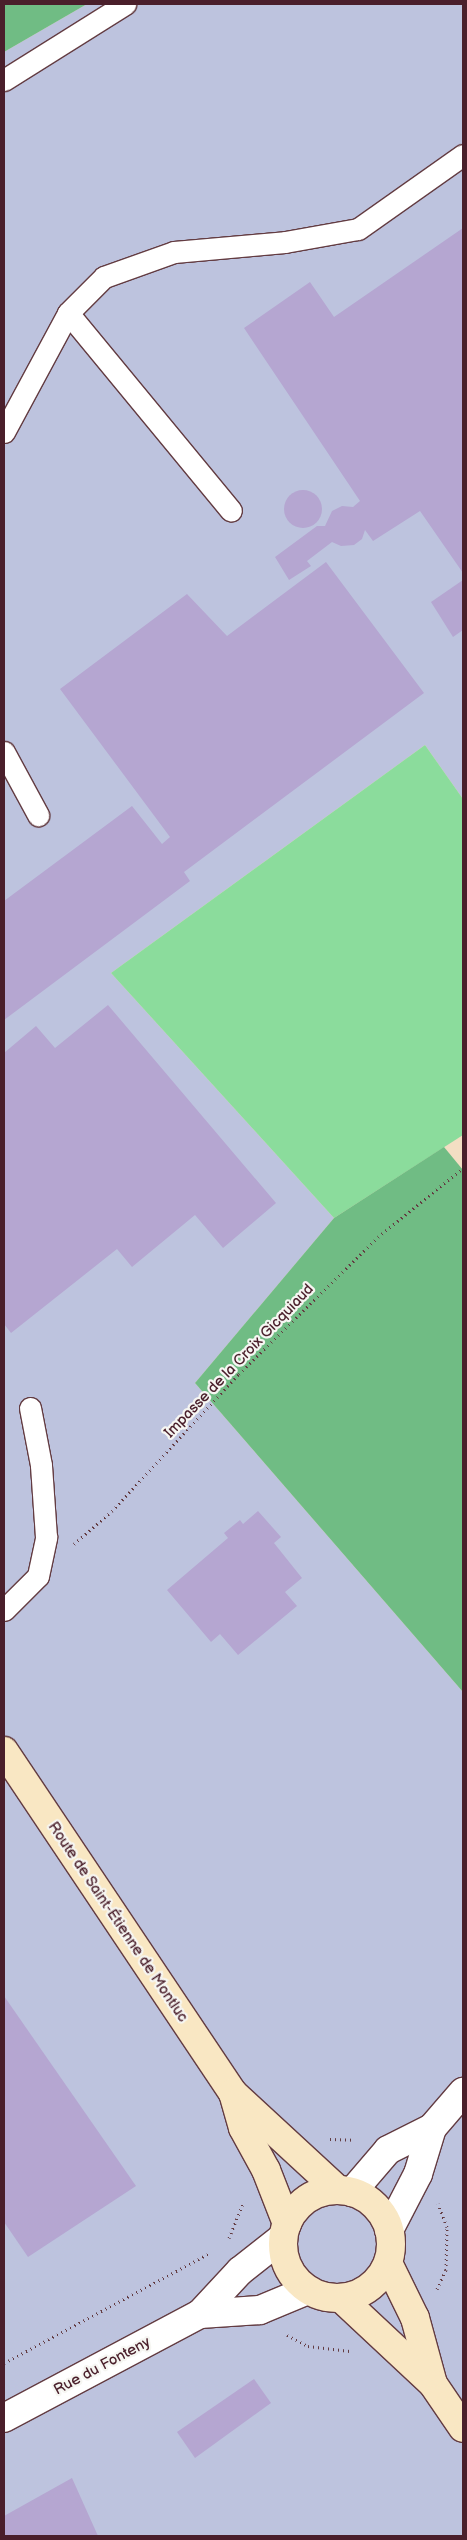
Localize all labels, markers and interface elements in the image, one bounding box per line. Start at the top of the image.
street label: Impasse de la Croix Gicquiaud [161,1280,317,1442]
street label: Route de Saint-Étienne de Montluc [44,1818,192,2026]
street label: Rue du Fonteny [51,2333,153,2399]

